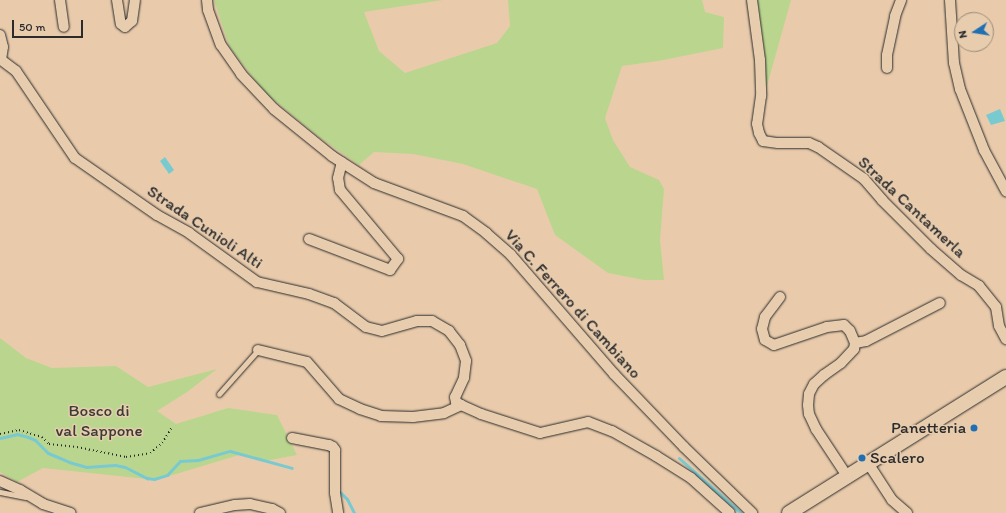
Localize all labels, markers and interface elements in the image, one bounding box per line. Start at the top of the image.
scale bar [14,12,85,38]
north arrow [954,12,994,52]
text: 50 m [19,20,45,34]
text: N [956,29,970,39]
street label: Strada Cantamerla [854,152,970,262]
street label: Strada Cunioli Alti [143,181,267,273]
street label: Via C. Ferrero di Cambiano [500,225,646,383]
park label: Bosco di val Sappone [55,401,143,441]
place label: Panetteria [891,418,966,438]
marker: Panetteria [969,423,979,433]
place label: Scalero [870,448,925,468]
marker: Scalero [857,453,867,463]

